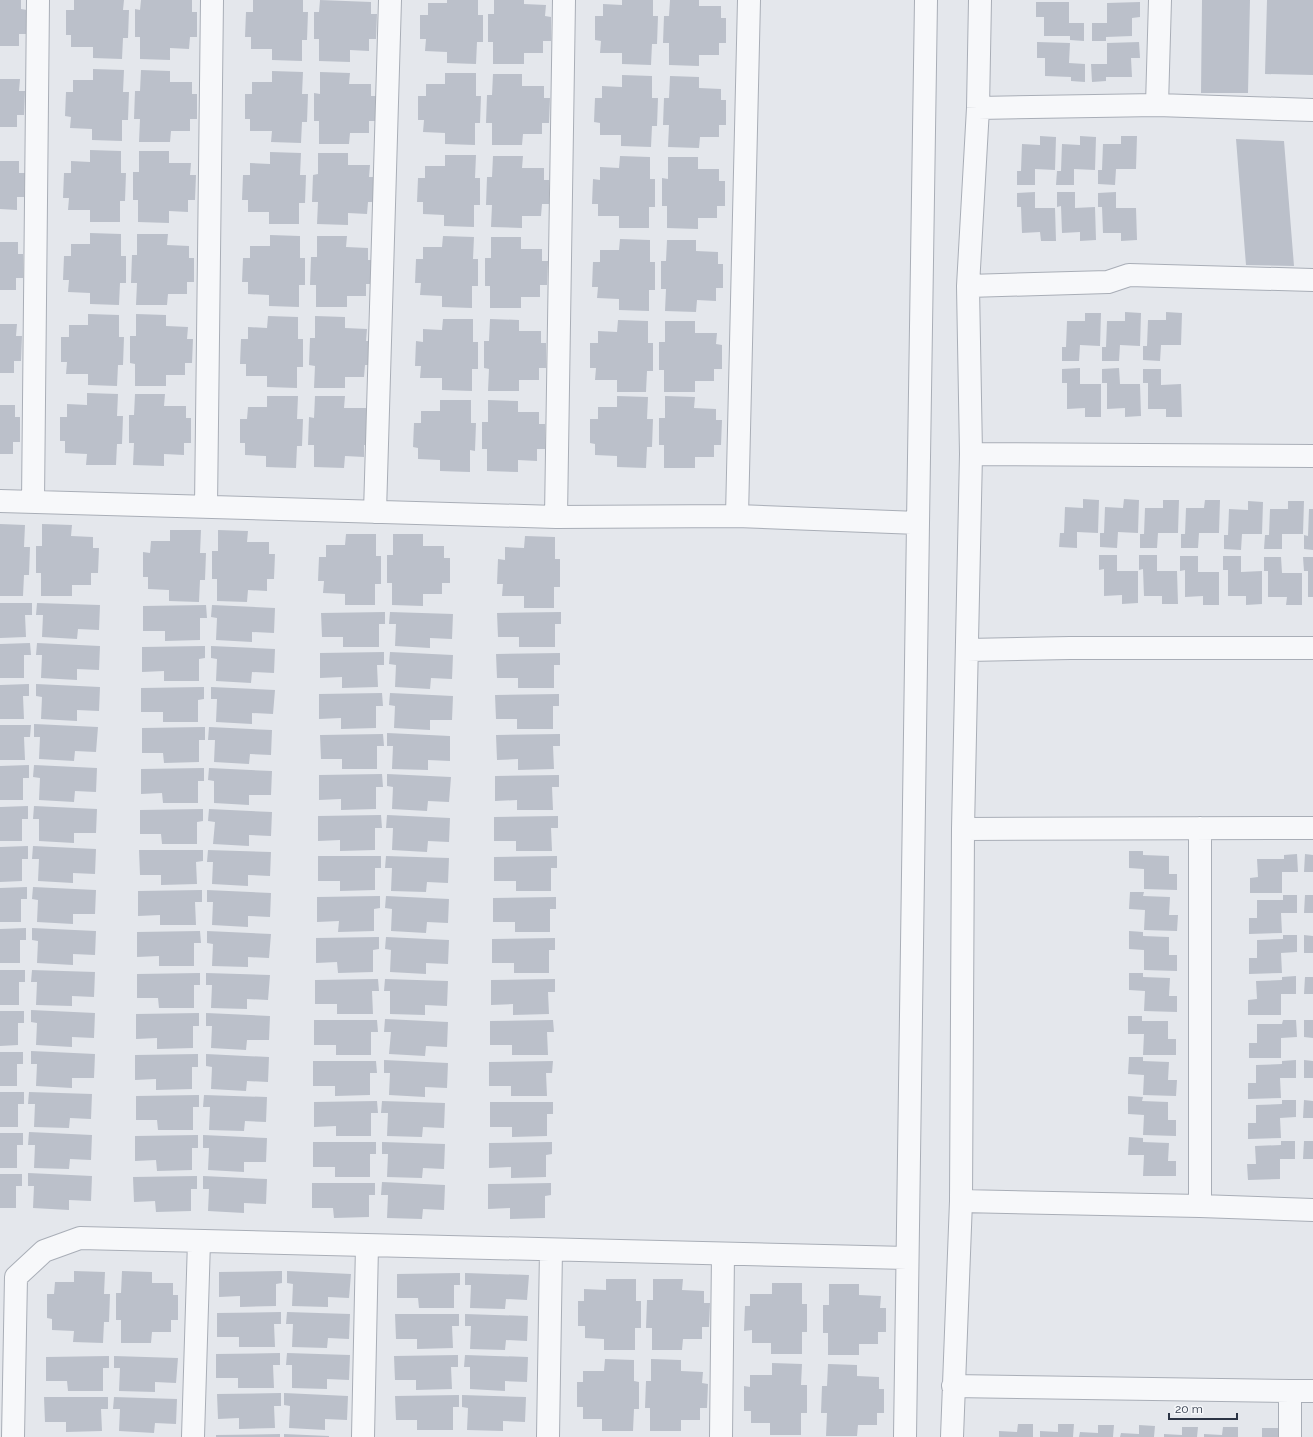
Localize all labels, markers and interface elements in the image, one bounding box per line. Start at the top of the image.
scale bar [1169,1395,1237,1421]
text: 20 m [1175,1402,1203,1416]

